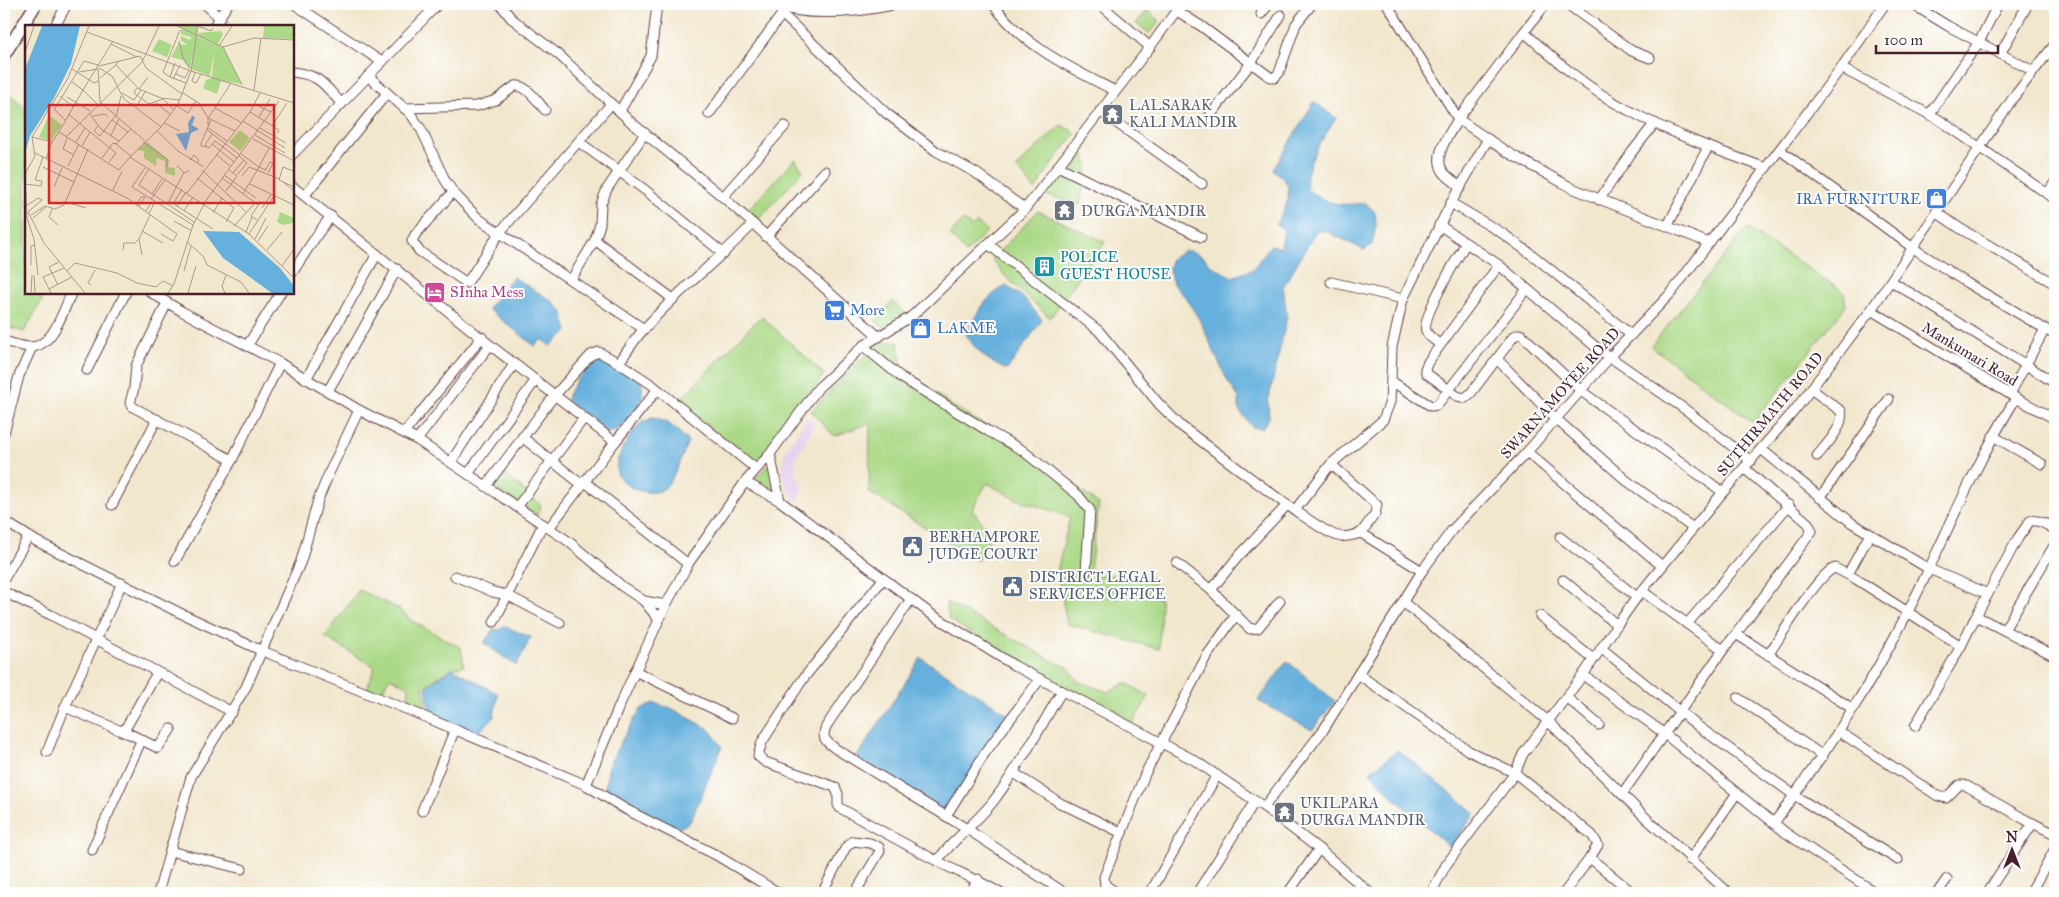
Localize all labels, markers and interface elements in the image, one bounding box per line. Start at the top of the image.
scale bar [1876,22,1999,54]
inset map [25,25,294,294]
text: 100 m [1884,31,1924,49]
place label: LALSARAK KALI MANDIR [1129,96,1238,131]
temple icon: LALSARAK KALI MANDIR [1101,102,1125,126]
shop icon: IRA FURNITURE [1925,187,1949,211]
place label: IRA FURNITURE [1796,190,1921,208]
temple icon: DURGA MANDIR [1053,199,1077,223]
place label: DURGA MANDIR [1081,202,1206,220]
place label: POLICE GUEST HOUSE [1060,248,1171,283]
building icon: POLICE GUEST HOUSE [1032,254,1056,278]
hotel icon: SInha Mess [422,280,446,304]
place label: SInha Mess [450,283,524,301]
supermarket icon: More [822,298,846,322]
place label: More [850,301,885,319]
shop icon: LAKME [909,316,933,340]
street label: Mankumari Road [1919,318,2022,390]
place label: LAKME [937,319,996,337]
street label: SWARNAMOYEE ROAD [1496,324,1624,462]
street label: SUTHIRMATH ROAD [1713,348,1827,479]
place label: BERHAMPORE JUDGE COURT [927,528,1040,564]
public building icon: BERHAMPORE JUDGE COURT [901,534,925,558]
place label: DISTRICT LEGAL SERVICES OFFICE [1029,568,1166,603]
public building icon: DISTRICT LEGAL SERVICES OFFICE [1001,574,1025,598]
place label: UKILPARA DURGA MANDIR [1300,794,1425,829]
temple icon: UKILPARA DURGA MANDIR [1272,800,1296,824]
north arrow [1986,824,2036,874]
text: N [2006,829,2018,846]

